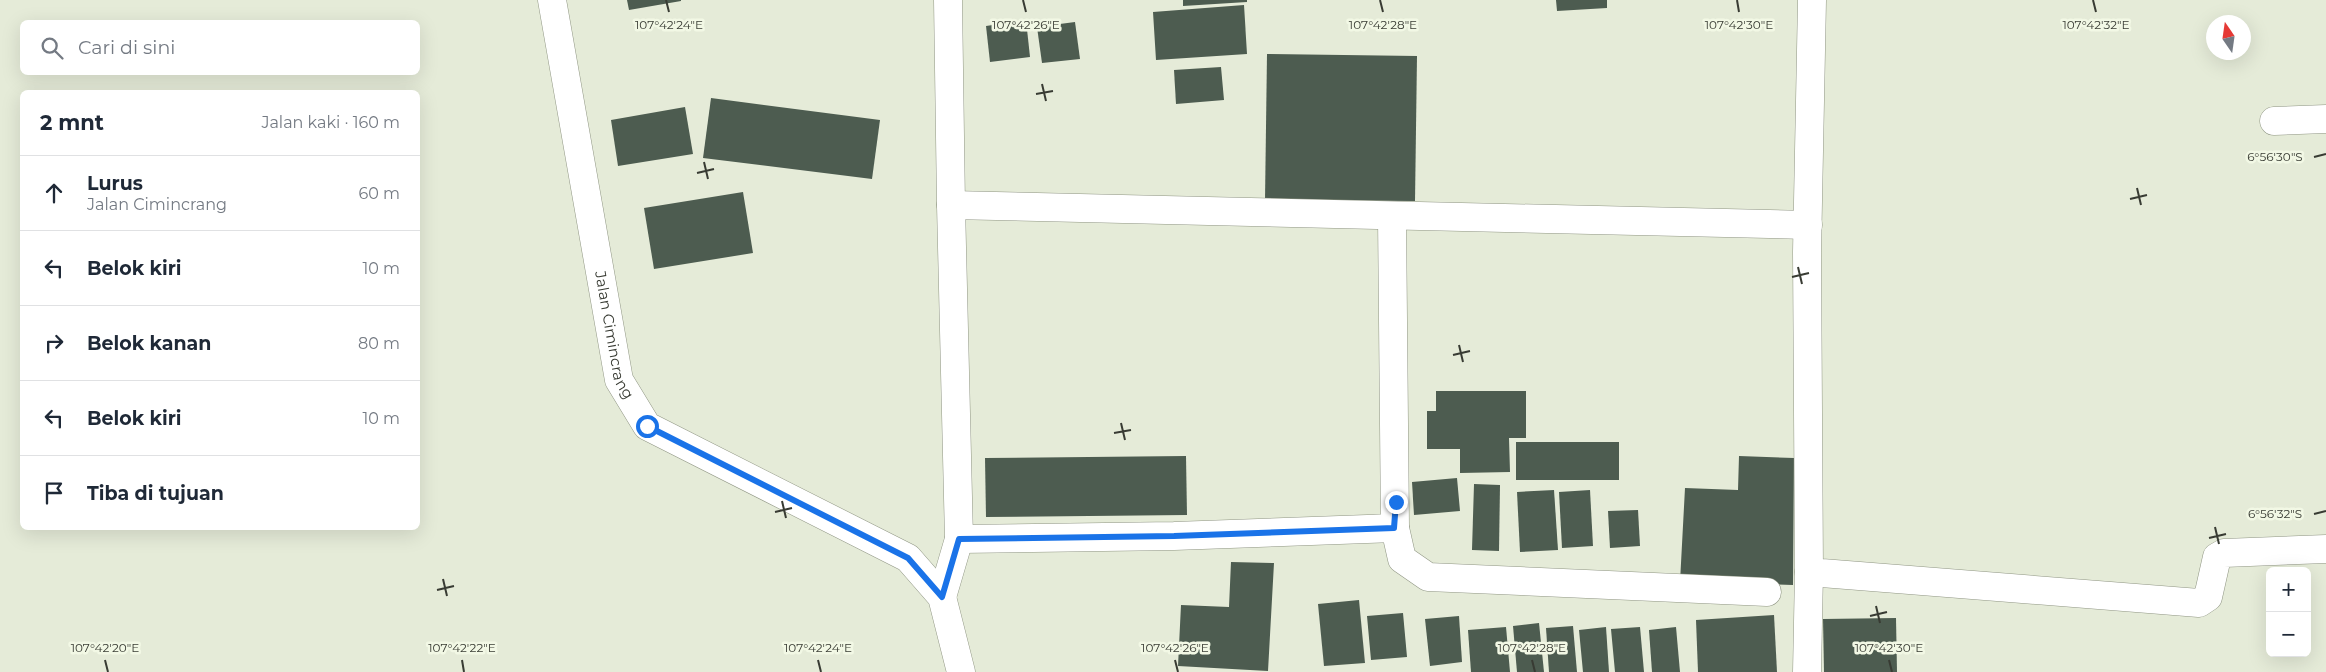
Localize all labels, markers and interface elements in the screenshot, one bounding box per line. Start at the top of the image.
north arrow [2206,15,2251,60]
text: 107°42'24"E [635,17,703,32]
text: 107°42'26"E [992,17,1060,32]
text: 107°42'28"E [1349,17,1417,32]
text: 107°42'30"E [1705,17,1773,32]
text: 107°42'32"E [2062,17,2130,32]
search box [20,20,420,75]
icon: search [38,34,66,62]
text: Cari di sini [78,36,175,59]
text: 2 mnt [40,110,104,135]
text: Jalan kaki · 160 m [261,113,400,132]
text: 6°56'30"S [2247,149,2303,164]
text: Lurus [87,172,143,195]
icon: ahead [40,179,68,207]
text: 60 m [358,184,400,203]
text: Jalan Cimincrang [87,195,227,214]
icon: left [40,254,68,282]
text: Belok kiri [87,257,182,280]
text: 10 m [362,259,400,278]
street label: Jalan Cimincrang [591,268,638,402]
icon: right [40,329,68,357]
text: Belok kanan [87,332,211,355]
text: 80 m [358,334,400,353]
icon: left [40,404,68,432]
text: Belok kiri [87,407,182,430]
text: 10 m [362,409,400,428]
route start [636,415,659,438]
icon: arrive [40,479,68,507]
text: Tiba di tujuan [87,482,224,505]
route end [1385,491,1408,514]
text: 6°56'32"S [2248,506,2302,521]
map controls [2266,567,2311,657]
button: + [2266,567,2311,612]
button: − [2266,612,2311,657]
text: 107°42'20"E [71,640,139,655]
text: 107°42'22"E [428,640,496,655]
text: 107°42'24"E [784,640,852,655]
text: 107°42'26"E [1141,640,1209,655]
text: 107°42'28"E [1498,640,1566,655]
text: 107°42'30"E [1855,640,1923,655]

